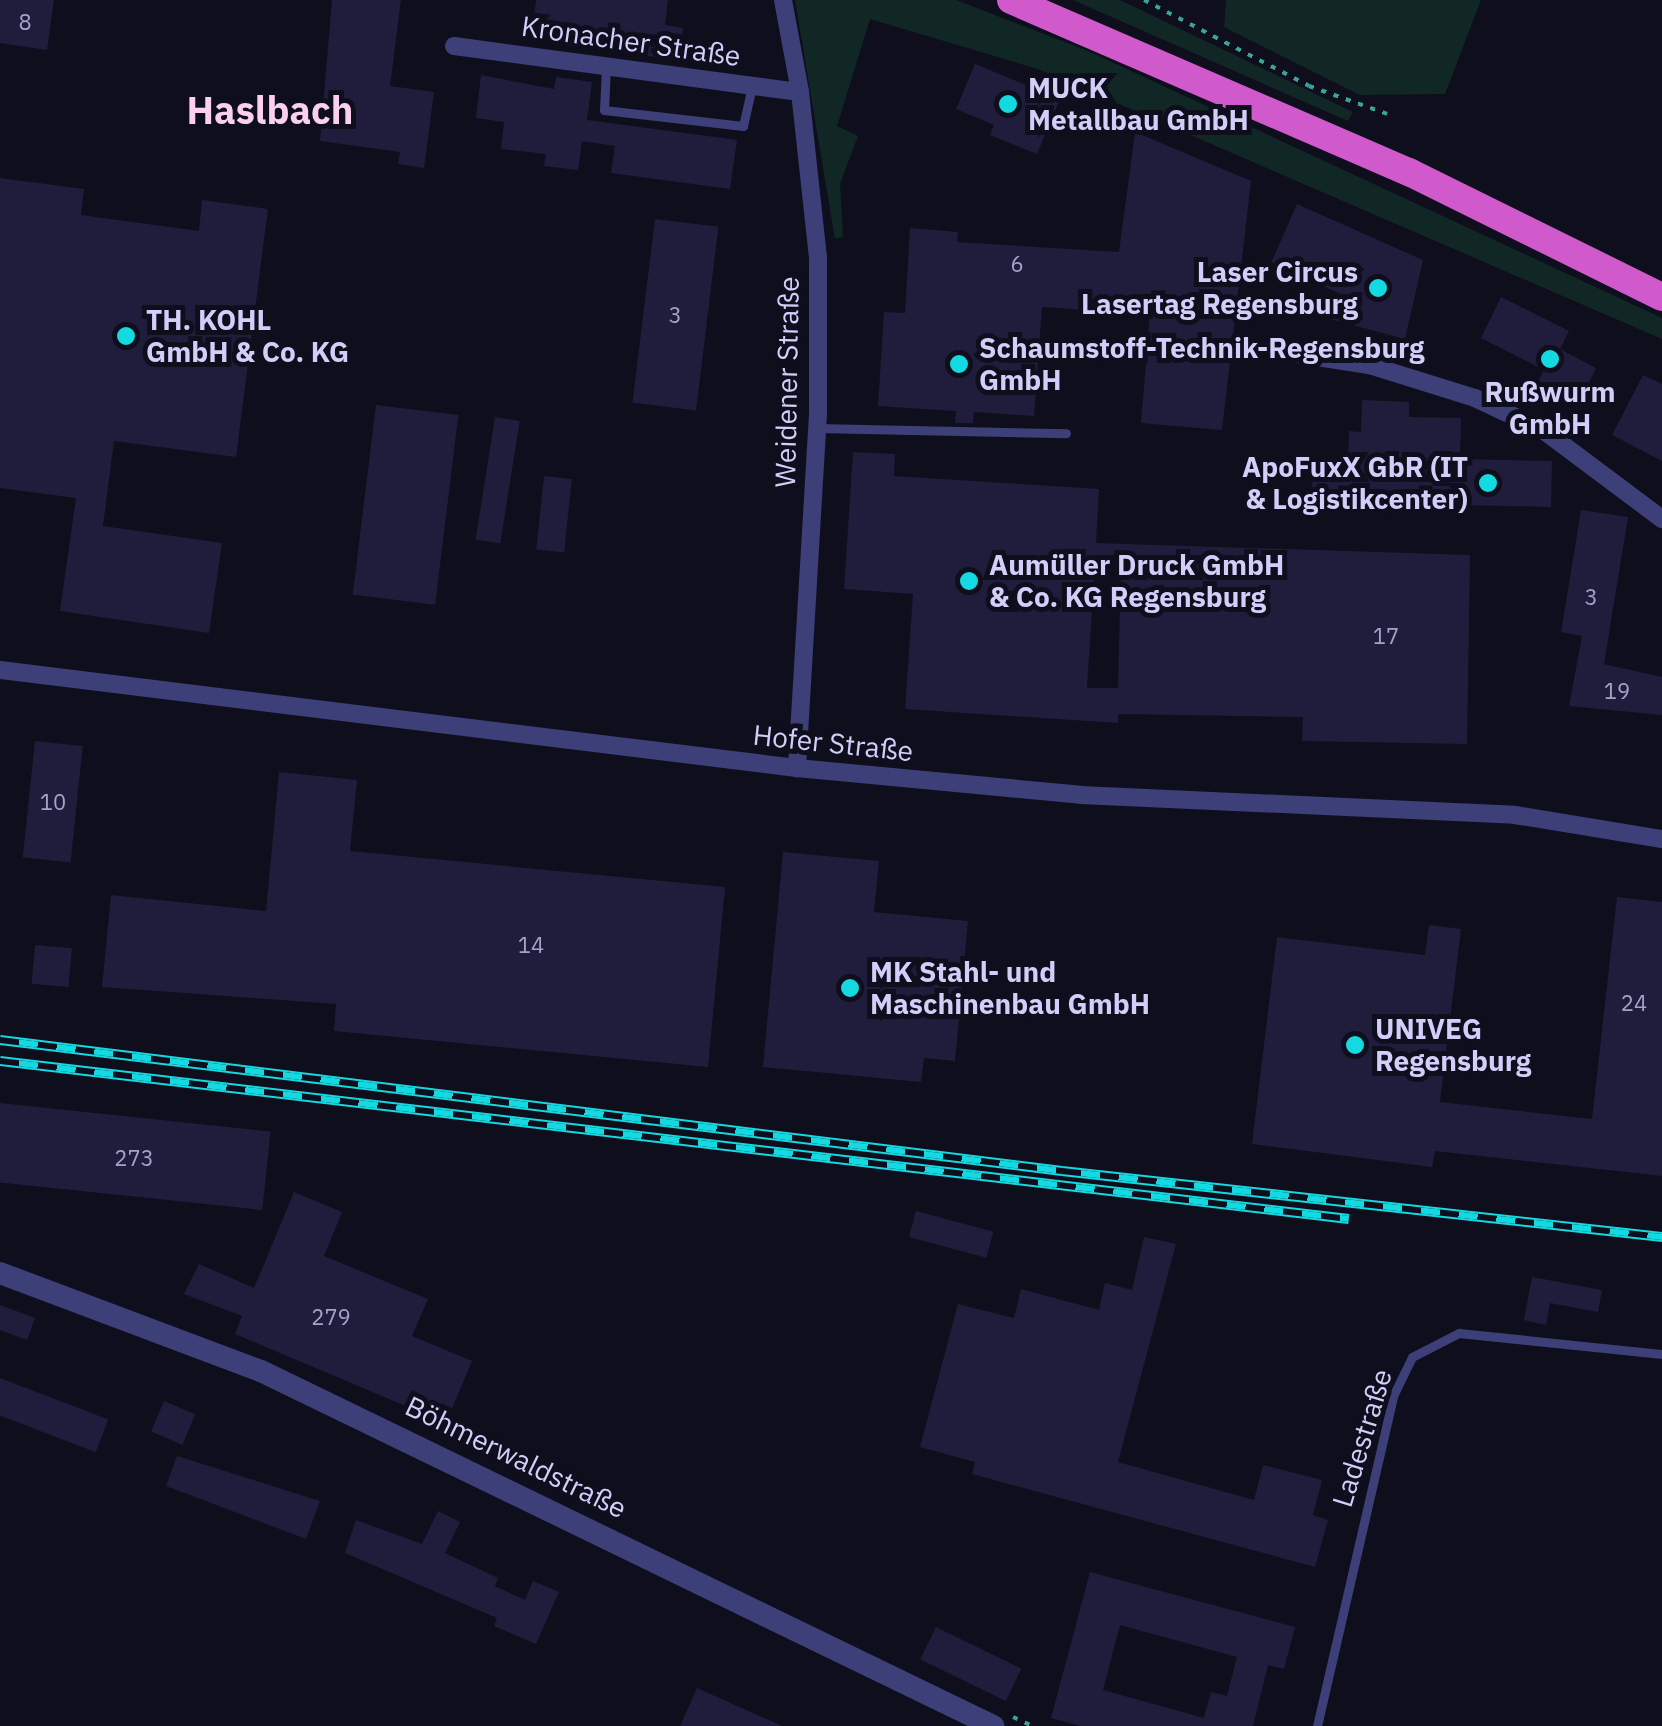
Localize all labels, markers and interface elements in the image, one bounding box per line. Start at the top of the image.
house number: 8 [18,9,32,35]
street label: Kronacher Straße [519,9,743,73]
place label: MUCK Metallbau GmbH [1028,71,1249,137]
district label: Haslbach [187,87,353,133]
marker: MUCK Metallbau GmbH [997,93,1019,115]
house number: 6 [1010,251,1024,277]
place label: Laser Circus Lasertag Regensburg [1081,255,1358,321]
street label: Weidener Straße [768,276,806,488]
marker: Laser Circus Lasertag Regensburg [1367,277,1389,299]
house number: 3 [668,302,682,328]
place label: TH. KOHL GmbH & Co. KG [146,303,349,369]
marker: TH. KOHL GmbH & Co. KG [115,325,137,347]
place label: Schaumstoff-Technik-Regensburg GmbH [979,331,1424,397]
marker: Rußwurm GmbH [1539,348,1561,370]
marker: Schaumstoff-Technik-Regensburg GmbH [948,353,970,375]
place label: Rußwurm GmbH [1484,375,1616,441]
place label: ApoFuxX GbR (IT & Logistikcenter) [1242,450,1468,516]
marker: ApoFuxX GbR (IT & Logistikcenter) [1477,472,1499,494]
place label: Aumüller Druck GmbH & Co. KG Regensburg [989,548,1284,614]
marker: Aumüller Druck GmbH & Co. KG Regensburg [958,570,980,592]
house number: 3 [1584,584,1598,610]
house number: 17 [1373,623,1399,649]
house number: 19 [1604,678,1630,704]
street label: Hofer Straße [751,718,915,768]
house number: 10 [40,789,66,815]
house number: 14 [518,932,544,958]
place label: MK Stahl- und Maschinenbau GmbH [870,955,1150,1021]
marker: MK Stahl- und Maschinenbau GmbH [839,977,861,999]
house number: 24 [1621,990,1647,1016]
place label: UNIVEG Regensburg [1375,1012,1531,1078]
marker: UNIVEG Regensburg [1344,1034,1366,1056]
house number: 273 [114,1145,154,1171]
house number: 279 [311,1304,351,1330]
street label: Ladestraße [1325,1365,1399,1511]
street label: Böhmerwaldstraße [400,1389,632,1525]

